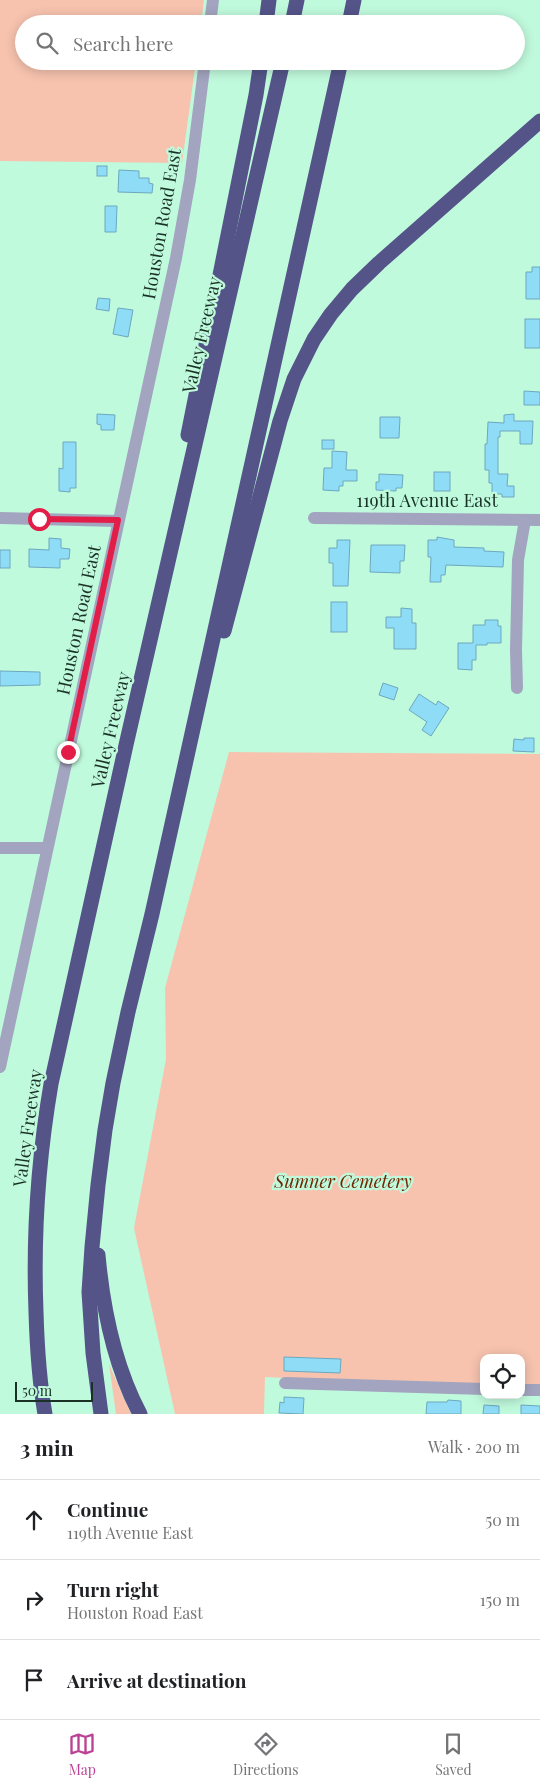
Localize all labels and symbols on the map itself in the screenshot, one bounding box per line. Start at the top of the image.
street label: Houston Road East [136,146,186,301]
street label: Valley Freeway [176,274,226,396]
street label: 119th Avenue East [356,488,498,512]
route start [28,508,51,531]
street label: Houston Road East [50,542,106,697]
street label: Valley Freeway [85,669,135,791]
route end [57,741,80,764]
street label: Valley Freeway [7,1067,47,1189]
park label: Sumner Cemetery [273,1169,412,1193]
scale bar [15,1379,92,1402]

